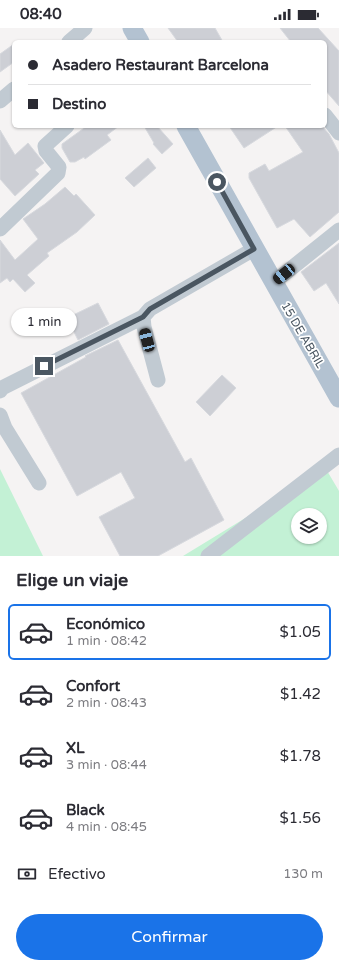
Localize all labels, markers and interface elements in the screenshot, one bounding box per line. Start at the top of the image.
text: 08:40 [20,5,62,23]
text: Asadero Restaurant Barcelona [52,56,269,74]
text: Destino [52,95,106,113]
route start [208,173,226,191]
car [271,262,297,286]
street label: 15 DE ABRIL [278,299,328,371]
callout: 1 min [11,308,77,336]
text: 1 min [27,314,61,330]
car [138,327,156,353]
route end [35,357,53,375]
map controls [291,508,327,544]
button: layers [291,508,327,544]
text: Elige un viaje [16,569,128,591]
icon: car [18,614,54,650]
text: Económico [66,615,145,633]
text: $1.05 [280,623,321,641]
text: 1 min · 08:42 [66,633,147,649]
icon: car [18,676,54,712]
text: Confort [66,677,120,695]
text: $1.42 [280,685,321,703]
text: 2 min · 08:43 [66,695,147,711]
icon: car [18,738,54,774]
text: XL [66,739,85,757]
text: $1.78 [280,747,321,765]
text: 3 min · 08:44 [66,757,147,773]
icon: car [18,800,54,836]
text: Black [66,801,105,819]
text: $1.56 [280,809,321,827]
text: 4 min · 08:45 [66,819,147,835]
icon: cash [16,863,38,885]
text: Efectivo [48,865,106,883]
text: 130 m [283,866,323,882]
button: Confirmar [16,914,323,960]

